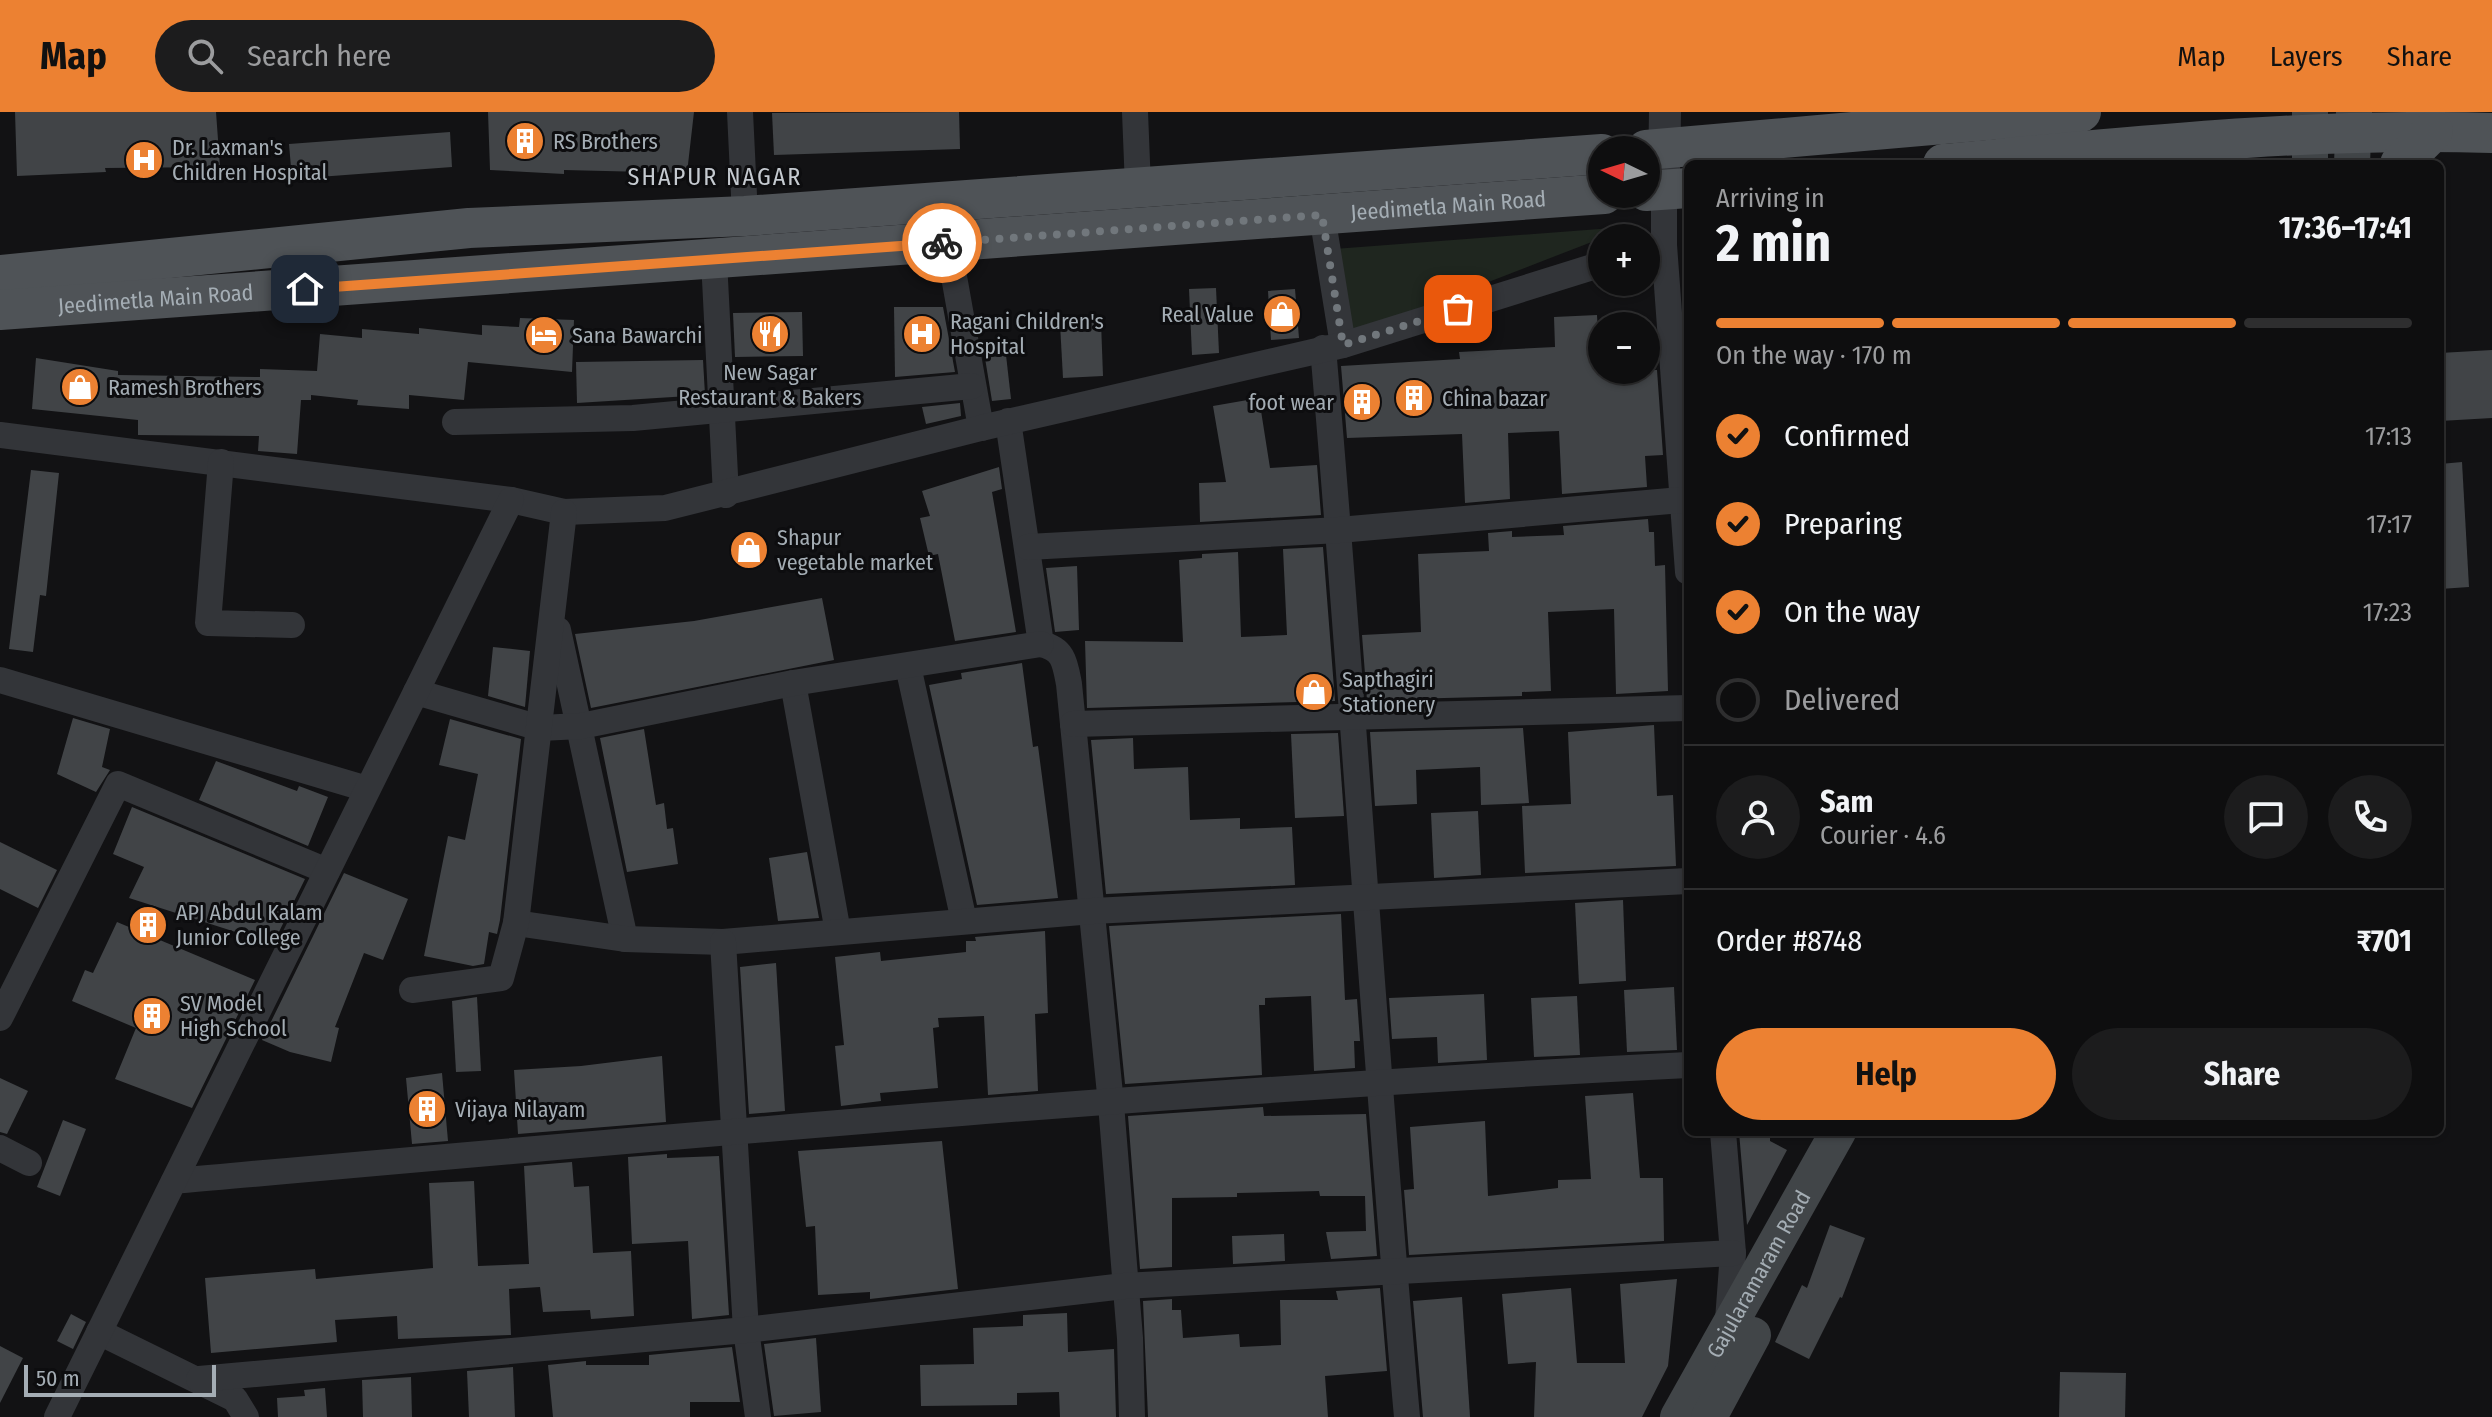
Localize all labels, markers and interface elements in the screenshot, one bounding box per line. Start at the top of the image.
search box [155,20,715,92]
text: Map [40,33,107,79]
icon: search [183,34,227,78]
text: Search here [247,38,391,74]
text: Map [2177,40,2226,73]
text: Layers [2270,40,2343,73]
text: Share [2387,40,2452,73]
building icon: RS Brothers [504,120,546,162]
place label: RS Brothers [553,128,658,155]
place label: Dr. Laxman's Children Hospital [172,134,327,186]
north arrow [1588,136,1660,208]
map controls [1588,136,1660,384]
hospital icon: Dr. Laxman's Children Hospital [123,139,165,181]
district label: SHAPUR NAGAR [628,163,802,191]
text: Arriving in [1716,183,1825,214]
street label: Jeedimetla Main Road [1350,185,1547,226]
courier [902,203,982,283]
text: 17:36–17:41 [2279,210,2412,246]
text: 2 min [1716,212,1831,275]
icon: bike [920,221,964,265]
button: + [1588,224,1660,296]
pin [271,255,339,323]
icon: home [283,267,327,311]
pin [1424,275,1492,343]
street label: Jeedimetla Main Road [57,279,254,320]
icon: bag [1436,287,1480,331]
shop icon: Real Value [1261,293,1303,335]
place label: Real Value [1161,301,1254,328]
place label: Ragani Children's Hospital [950,308,1104,360]
button: − [1588,312,1660,384]
restaurant icon: New Sagar Restaurant & Bakers [749,313,791,355]
hospital icon: Ragani Children's Hospital [901,313,943,355]
hotel icon: Sana Bawarchi [523,314,565,356]
place label: Sana Bawarchi [572,322,702,349]
text: On the way · 170 m [1716,340,1912,371]
place label: New Sagar Restaurant & Bakers [678,359,862,411]
shop icon: Ramesh Brothers [59,366,101,408]
place label: Ramesh Brothers [108,374,262,401]
building icon: China bazar [1393,377,1435,419]
building icon: foot wear [1341,381,1383,423]
place label: China bazar [1442,385,1547,412]
place label: foot wear [1248,389,1334,416]
icon: check [1716,414,1760,458]
text: Confirmed [1784,418,1910,454]
text: 17:13 [2365,421,2412,452]
icon: check [1716,502,1760,546]
text: Preparing [1784,506,1902,542]
text: 17:17 [2366,509,2412,540]
place label: Shapur vegetable market [777,524,934,576]
shop icon: Shapur vegetable market [728,529,770,571]
icon: check [1716,590,1760,634]
text: On the way [1784,594,1920,630]
text: 17:23 [2363,597,2412,628]
place label: Sapthagiri Stationery [1342,666,1435,718]
shop icon: Sapthagiri Stationery [1293,671,1335,713]
text: Delivered [1784,682,1900,718]
button: person [1716,775,1800,859]
button: chat [2224,775,2308,859]
button: phone [2328,775,2412,859]
text: Sam [1820,784,1873,820]
text: Courier · 4.6 [1820,820,1946,851]
place label: APJ Abdul Kalam Junior College [176,899,323,951]
building icon: APJ Abdul Kalam Junior College [127,904,169,946]
text: Order #8748 [1716,923,1862,959]
text: ₹701 [2356,923,2412,959]
place label: SV Model High School [180,990,287,1042]
building icon: SV Model High School [131,995,173,1037]
button: Help [1716,1028,2056,1120]
button: Share [2072,1028,2412,1120]
building icon: Vijaya Nilayam [406,1088,448,1130]
place label: Vijaya Nilayam [455,1096,585,1123]
street label: Gajularamaram Road [1701,1186,1816,1363]
scale bar [24,1361,216,1397]
text: 50 m [36,1365,80,1392]

